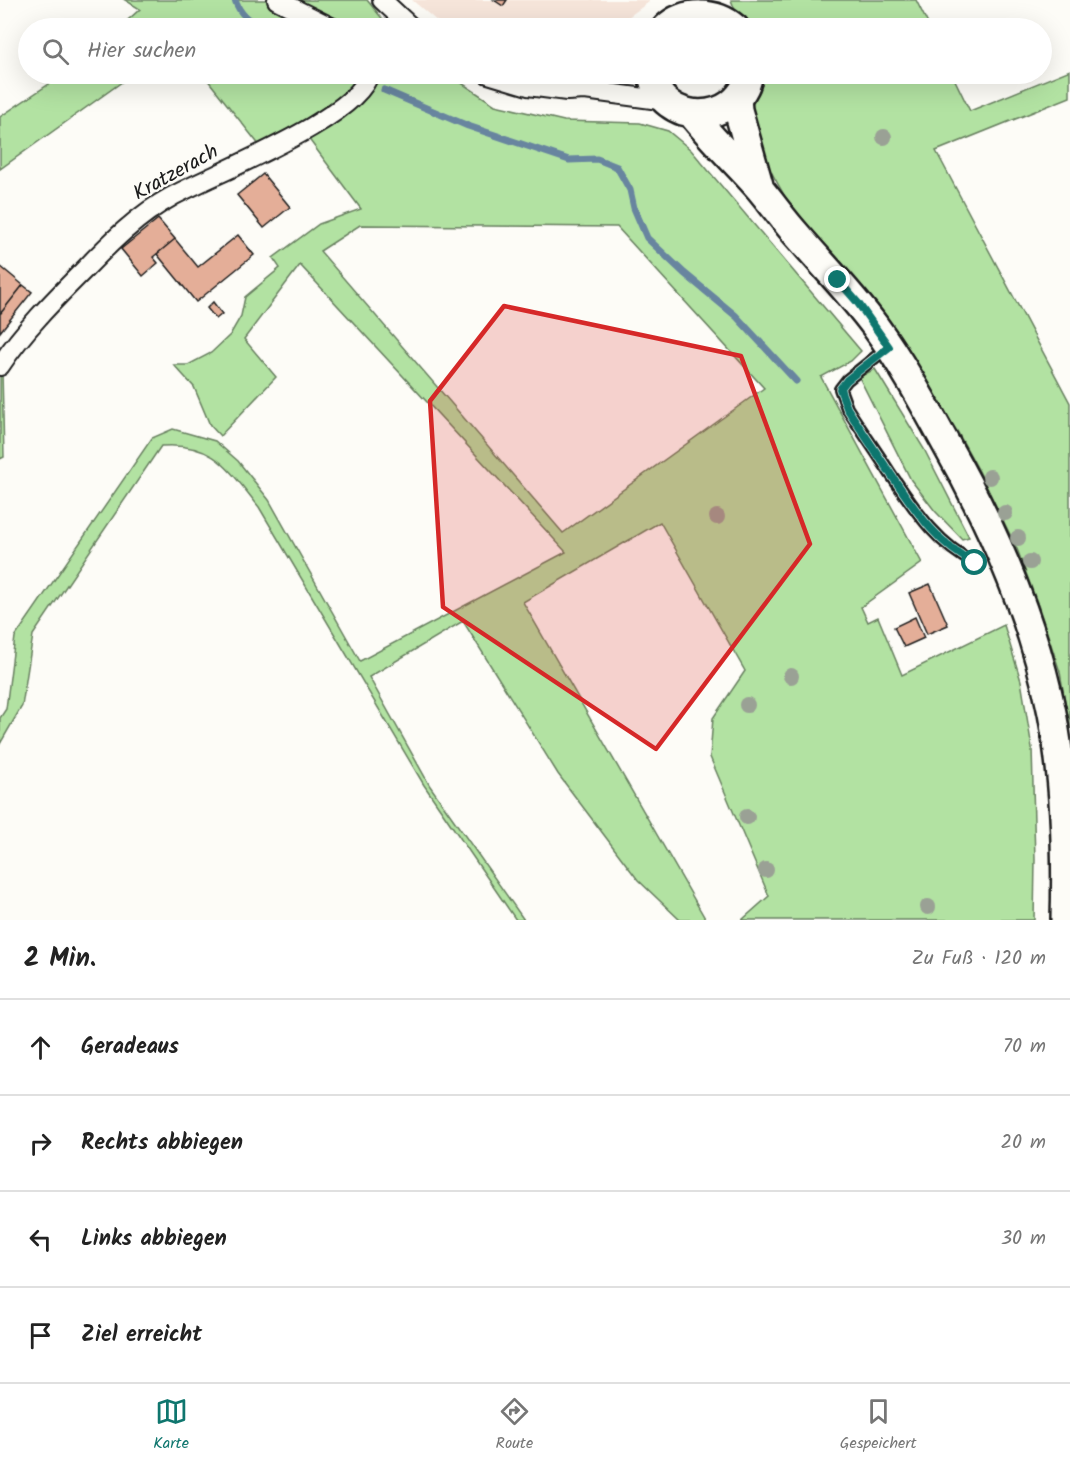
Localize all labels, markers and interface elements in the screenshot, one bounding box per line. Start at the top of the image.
search box [18,18,1052,84]
text: Hier suchen [87,34,196,69]
icon: search [39,35,72,68]
street label: Kratzerach [127,136,225,210]
route end [824,266,850,292]
route start [961,549,987,575]
text: 2 Min. [24,938,96,980]
text: Zu Fuß · 120 m [912,943,1046,975]
text: Geradeaus [81,1030,179,1065]
icon: ahead [24,1031,57,1064]
text: 70 m [1003,1031,1046,1063]
text: Rechts abbiegen [81,1126,243,1161]
icon: right [24,1127,57,1160]
text: 20 m [1000,1127,1046,1159]
text: Links abbiegen [81,1222,227,1257]
icon: left [24,1223,57,1256]
text: 30 m [1001,1223,1046,1255]
text: Ziel erreicht [81,1318,202,1353]
icon: arrive [24,1319,57,1352]
tab: Karte [153,1395,189,1456]
tab: Route [496,1395,533,1456]
tab: Gespeichert [840,1395,917,1456]

